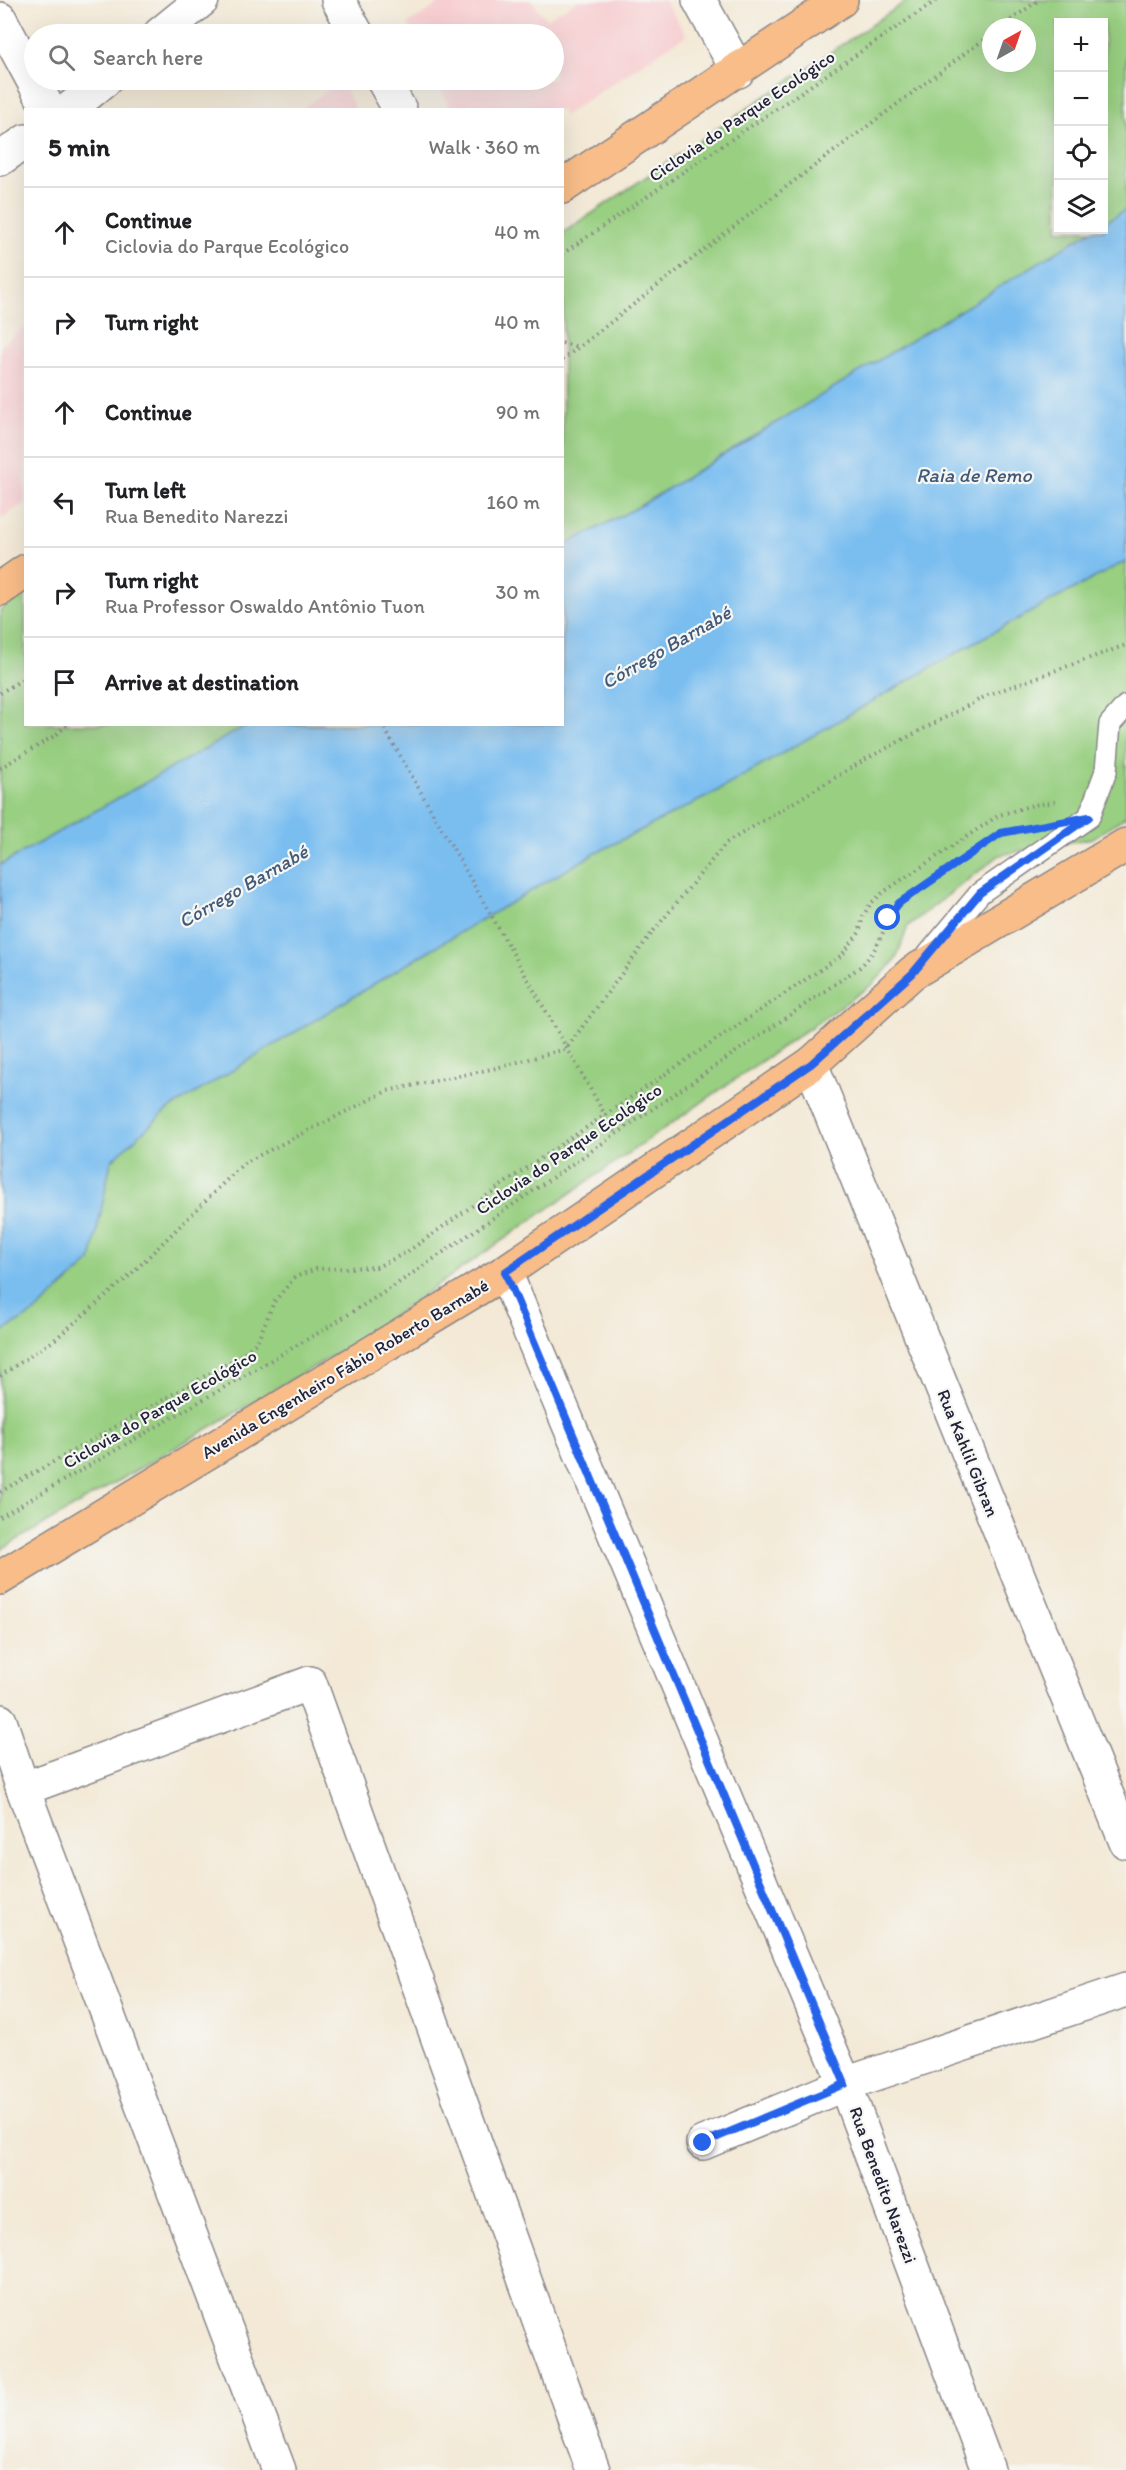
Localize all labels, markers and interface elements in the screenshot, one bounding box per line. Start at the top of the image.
north arrow [982,18,1036,72]
map controls [1054,18,1108,234]
button: + [1054,18,1108,72]
search box [24,24,564,90]
icon: search [45,41,78,74]
text: Search here [93,44,203,71]
street label: Ciclovia do Parque Ecológico [645,45,839,187]
button: − [1054,72,1108,126]
button: locate [1054,126,1108,180]
text: 5 min [48,131,110,163]
text: Walk · 360 m [428,135,540,159]
button: layers [1054,180,1108,234]
text: Continue [105,207,192,234]
icon: ahead [48,216,81,249]
text: 40 m [494,220,540,244]
text: Ciclovia do Parque Ecológico [105,234,349,258]
icon: right [48,306,81,339]
text: Turn right [105,309,199,336]
text: 40 m [494,310,540,334]
icon: ahead [48,396,81,429]
text: Continue [105,399,192,426]
text: 90 m [496,400,540,424]
water label: Raia de Remo [916,463,1032,487]
text: Turn left [105,477,186,504]
icon: left [48,486,81,519]
text: 160 m [487,490,540,514]
text: Rua Benedito Narezzi [105,504,288,528]
text: Turn right [105,567,199,594]
icon: right [48,576,81,609]
text: 30 m [495,580,540,604]
text: Rua Professor Oswaldo Antônio Tuon [105,594,425,618]
water label: Córrego Barnabé [597,600,736,694]
icon: arrive [48,666,81,699]
text: Arrive at destination [105,669,299,696]
water label: Córrego Barnabé [174,839,313,933]
route start [874,904,900,930]
street label: Ciclovia do Parque Ecológico [472,1078,666,1220]
street label: Avenida Engenheiro Fábio Roberto Barnabé [197,1274,493,1464]
street label: Ciclovia do Parque Ecológico [59,1345,261,1473]
street label: Rua Kahlil Gibran [932,1386,1004,1520]
street label: Rua Benedito Narezzi [844,2104,922,2266]
route end [689,2129,715,2155]

